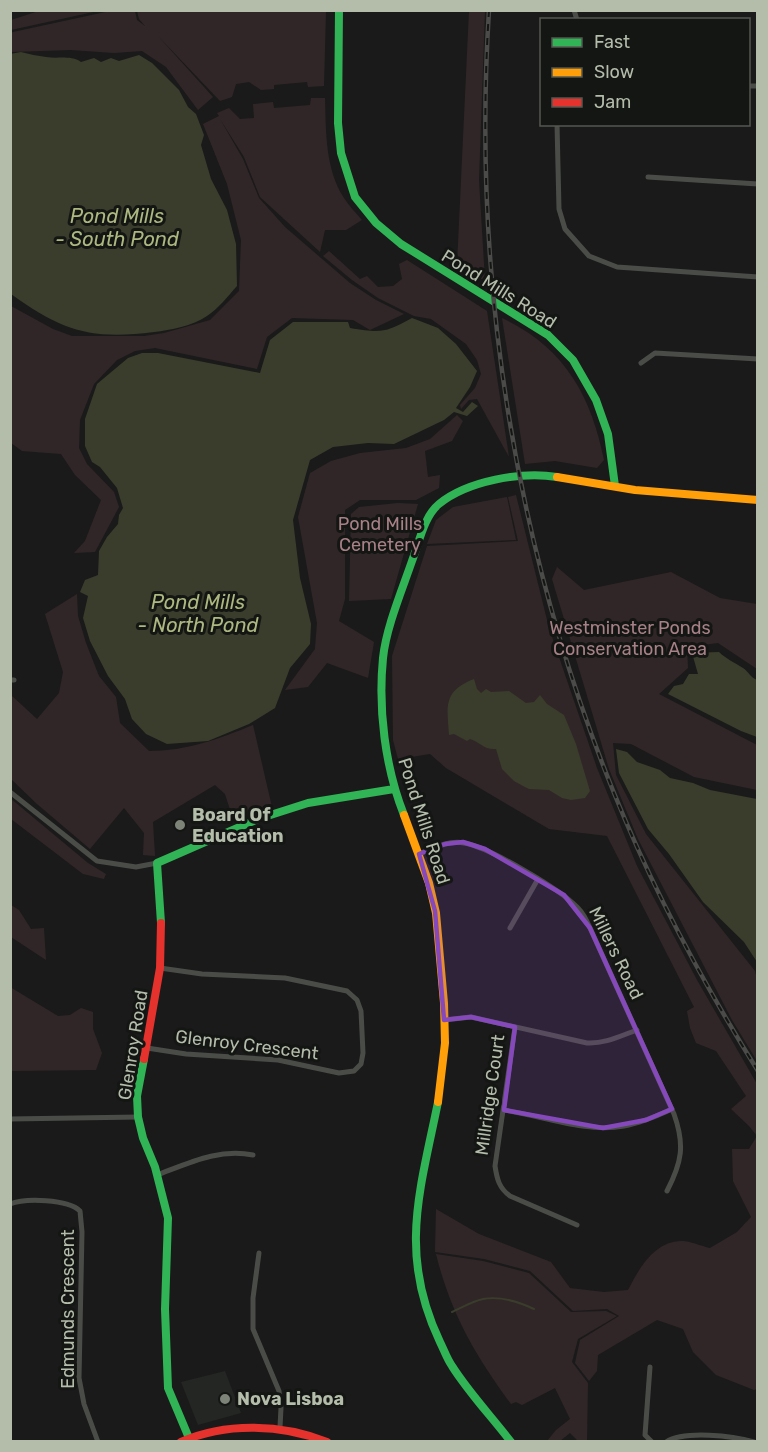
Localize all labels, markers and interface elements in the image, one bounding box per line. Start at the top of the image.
legend [540,18,750,126]
text: Fast [594,31,630,53]
text: Slow [594,61,634,83]
text: Jam [594,91,631,113]
water label: Pond Mills - South Pond [55,204,180,251]
street label: Pond Mills Road [437,245,561,333]
park label: Pond Mills Cemetery [338,513,422,556]
water label: Pond Mills - North Pond [138,590,260,637]
park label: Westminster Ponds Conservation Area [549,617,711,660]
street label: Pond Mills Road [393,755,455,887]
place label: Board Of Education [192,804,284,847]
marker: Board Of Education [173,818,187,832]
street label: Millers Road [584,903,648,1003]
street label: Glenroy Road [113,989,153,1101]
street label: Glenroy Crescent [174,1025,320,1065]
street label: Millridge Court [471,1033,509,1157]
street label: Edmunds Crescent [57,1229,79,1389]
place label: Nova Lisboa [237,1388,344,1410]
marker: Nova Lisboa [218,1392,232,1406]

